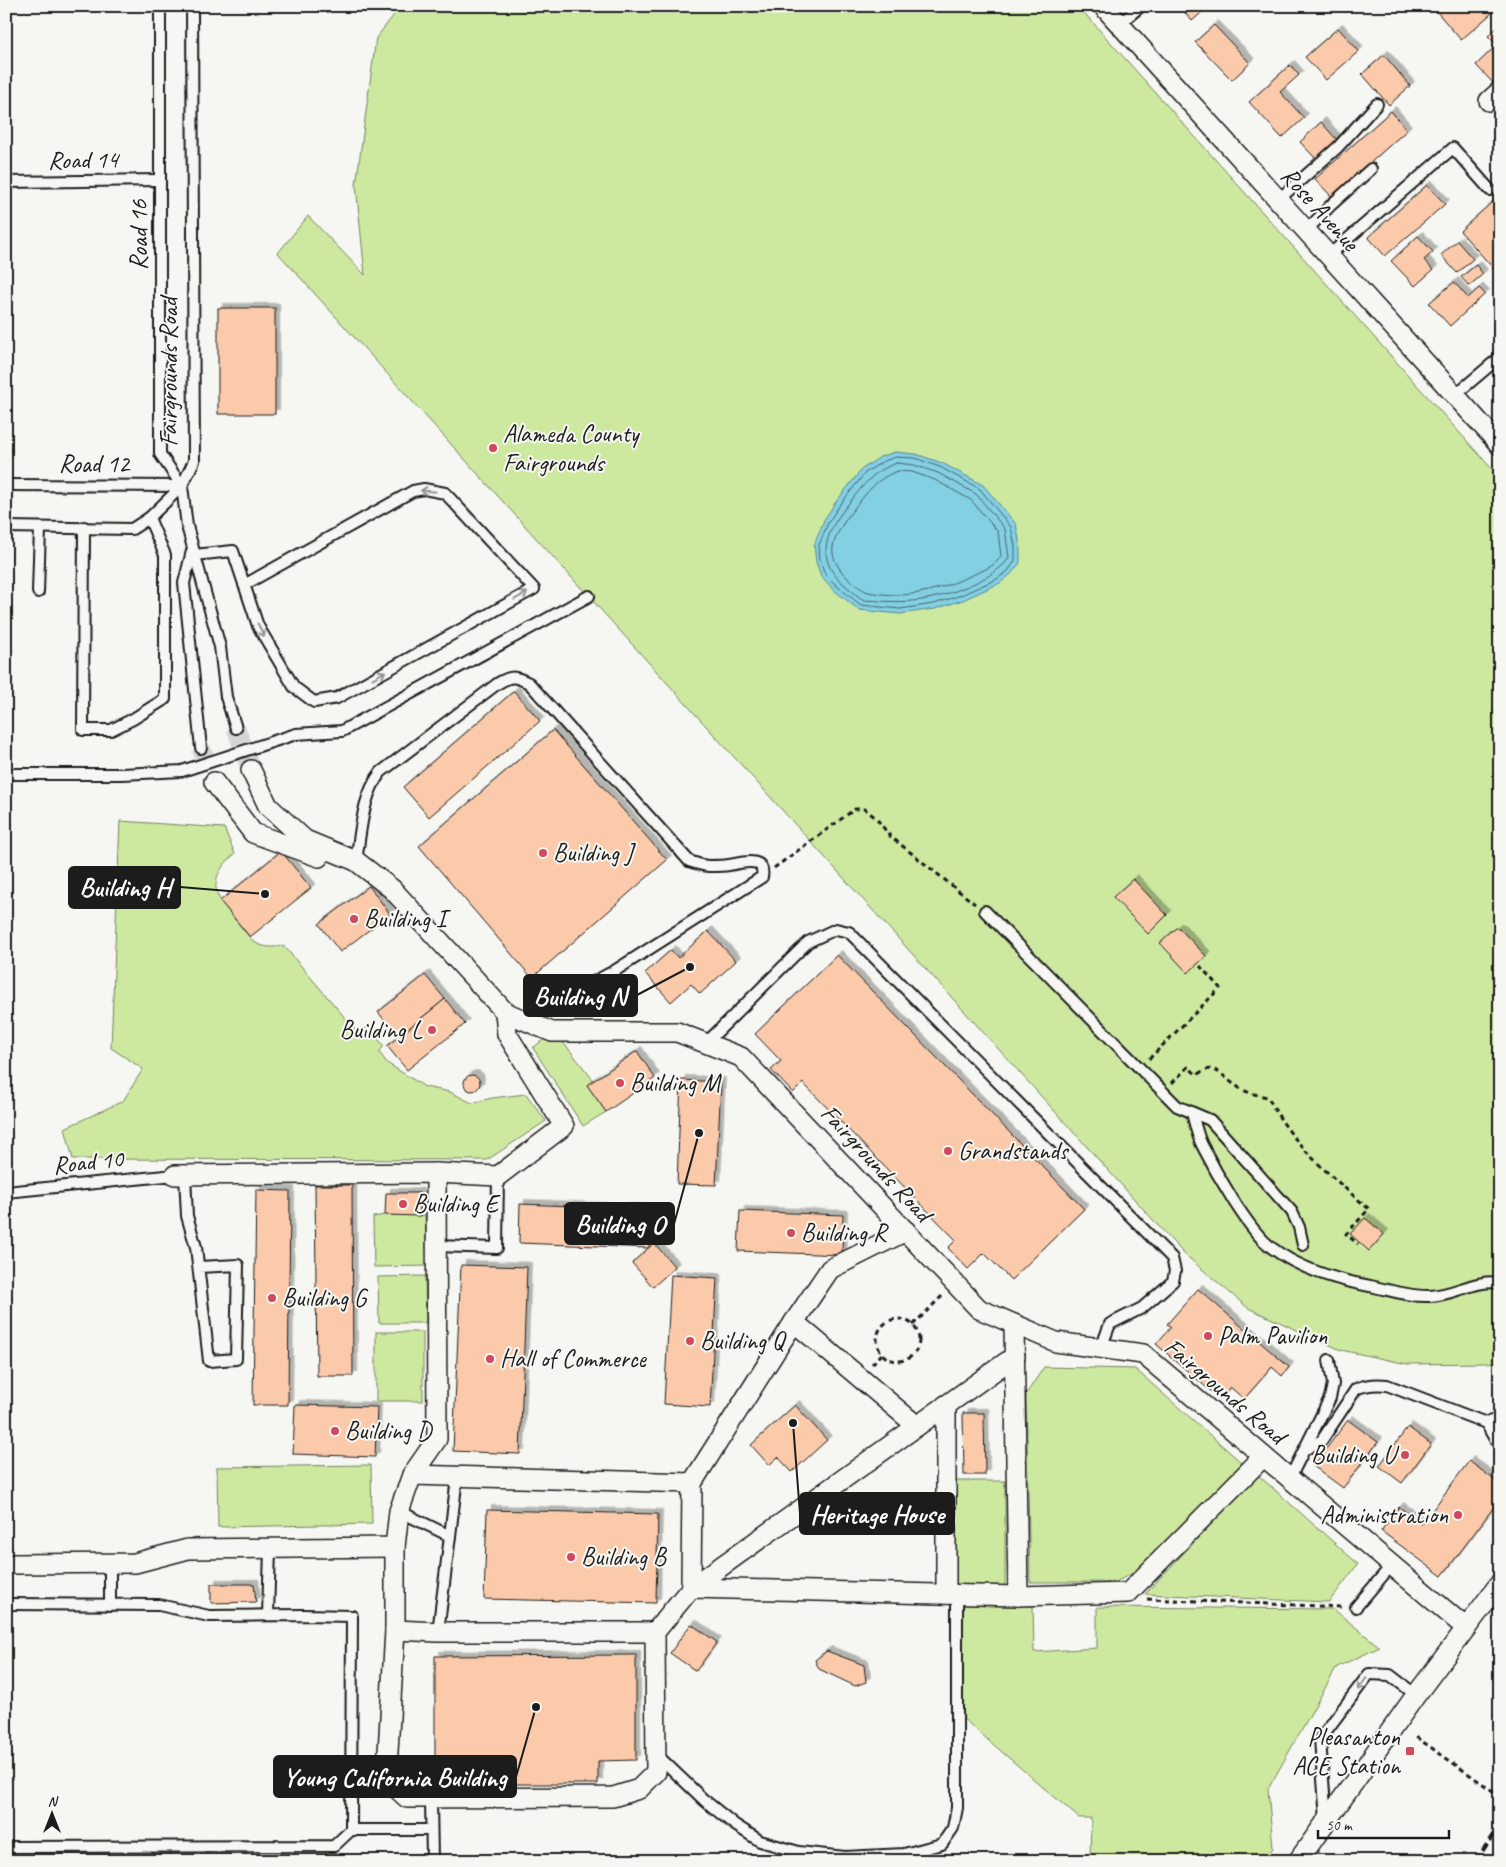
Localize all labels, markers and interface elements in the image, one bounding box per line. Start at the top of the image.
street label: Road 14 [48,143,121,177]
street label: Rose Avenue [1274,160,1367,259]
street label: Road 16 [123,199,155,270]
street label: Fairgrounds Road [153,293,185,446]
place label: Alameda County Fairgrounds [503,418,641,479]
marker: Alameda County Fairgrounds [487,442,499,454]
street label: Road 12 [59,448,131,480]
one-way arrow [420,486,436,495]
one-way arrow [513,591,528,600]
one-way arrow [256,623,266,638]
one-way arrow [371,670,386,679]
place label: Building J [553,837,637,869]
marker: Building J [537,847,549,859]
callout: Building H [69,867,180,908]
text: Building H [79,871,176,904]
place label: Building I [364,903,452,935]
marker: Building I [348,913,360,925]
callout: Building N [524,975,637,1016]
text: Building N [534,980,631,1013]
place label: Building L [340,1014,423,1046]
marker: Building L [426,1024,438,1036]
place label: Building M [630,1067,722,1099]
marker: Building M [614,1077,626,1089]
street label: Fairgrounds Road [814,1098,941,1231]
place label: Grandstands [958,1135,1070,1167]
street label: Road 10 [51,1142,126,1182]
marker: Grandstands [942,1145,954,1157]
place label: Building E [413,1188,501,1220]
marker: Building E [397,1198,409,1210]
callout: Building O [565,1203,674,1244]
text: Building O [575,1208,669,1241]
place label: Building R [801,1217,889,1249]
marker: Building R [785,1227,797,1239]
place label: Building G [282,1282,369,1314]
marker: Building G [266,1292,278,1304]
place label: Palm Pavilion [1218,1320,1328,1352]
place label: Building Q [700,1325,787,1357]
marker: Palm Pavilion [1202,1330,1214,1342]
street label: Fairgrounds Road [1158,1331,1295,1454]
marker: Building Q [684,1335,696,1347]
place label: Hall of Commerce [500,1343,648,1375]
marker: Hall of Commerce [484,1353,496,1365]
place label: Building D [345,1415,434,1447]
marker: Building D [329,1425,341,1437]
place label: Building U [1311,1439,1400,1471]
marker: Building U [1399,1449,1411,1461]
callout: Heritage House [800,1493,954,1534]
text: Heritage House [810,1498,946,1531]
place label: Administration [1321,1499,1449,1531]
marker: Administration [1452,1509,1464,1521]
place label: Building B [581,1541,668,1573]
marker: Building B [565,1551,577,1563]
one-way arrow [1356,1677,1367,1690]
place label: Pleasanton ACE Station [1293,1721,1402,1782]
marker: Pleasanton ACE Station [1404,1745,1416,1757]
callout: Young California Building [274,1756,516,1797]
text: Young California Building [283,1761,509,1794]
north arrow [28,1790,78,1840]
text: N [48,1793,59,1810]
scale bar [1318,1807,1450,1839]
text: 50 m [1326,1816,1353,1835]

